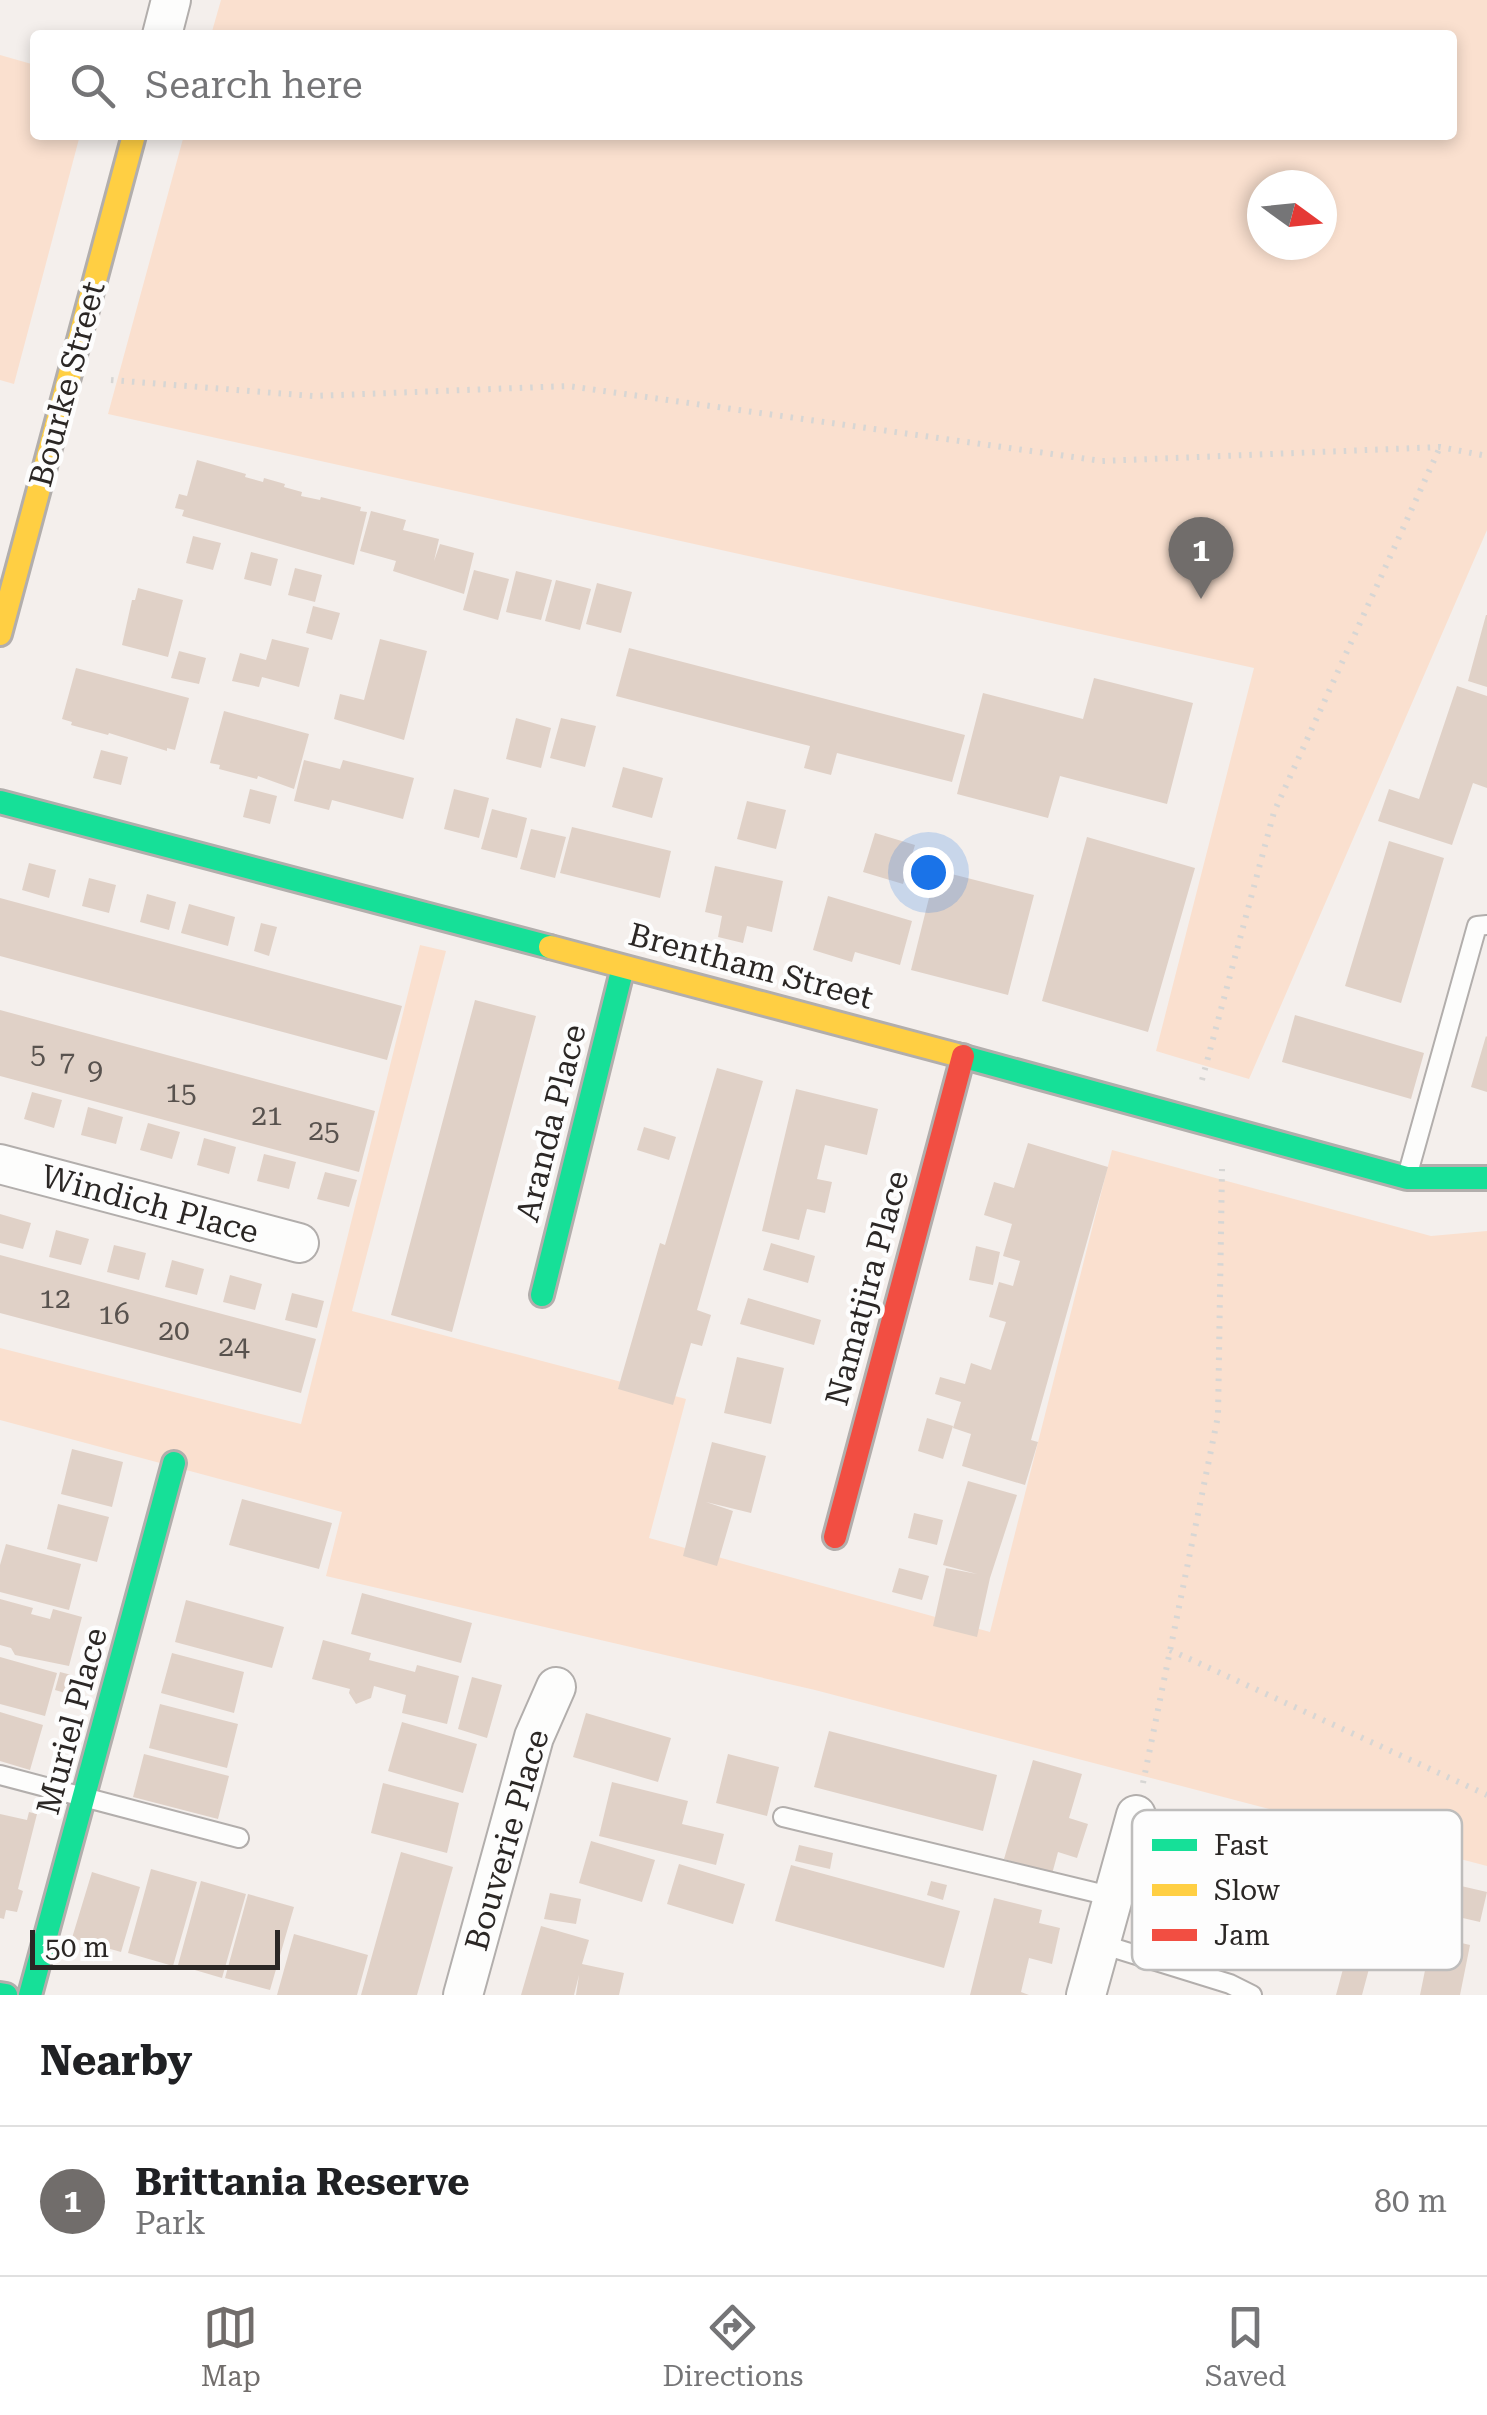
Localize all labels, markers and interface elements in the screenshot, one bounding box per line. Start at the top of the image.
search box [30,30,1457,140]
icon: search [65,58,120,113]
text: Search here [145,63,363,107]
north arrow [1247,170,1337,260]
street label: Bourke Street [21,277,113,491]
pin: 1 [1168,516,1234,599]
your location [903,847,954,898]
street label: Brentham Street [625,915,877,1017]
street label: Aranda Place [508,1020,594,1226]
house number: 5 [30,1037,46,1070]
house number: 7 [59,1045,75,1078]
house number: 9 [87,1053,103,1086]
house number: 15 [165,1076,197,1109]
house number: 21 [251,1099,283,1132]
house number: 25 [308,1114,340,1147]
street label: Windich Place [37,1157,263,1251]
street label: Namatjira Place [817,1167,917,1409]
house number: 12 [39,1282,71,1315]
house number: 16 [98,1298,130,1331]
house number: 20 [158,1314,190,1347]
house number: 24 [218,1330,250,1363]
street label: Muriel Place [29,1624,115,1818]
street label: Bouverie Place [457,1725,557,1955]
legend [1132,1810,1462,1970]
text: Fast [1214,1829,1268,1862]
text: Slow [1214,1874,1281,1907]
text: Jam [1214,1919,1270,1952]
scale bar [30,1925,280,1970]
text: 50 m [45,1931,109,1964]
text: Nearby [40,2036,192,2085]
text: Brittania Reserve [135,2160,470,2204]
text: 1 [64,2182,81,2220]
text: 80 m [1374,2182,1447,2220]
text: Park [135,2204,206,2242]
tab: Map [201,2300,261,2393]
tab: Directions [662,2300,803,2393]
tab: Saved [1205,2300,1286,2393]

